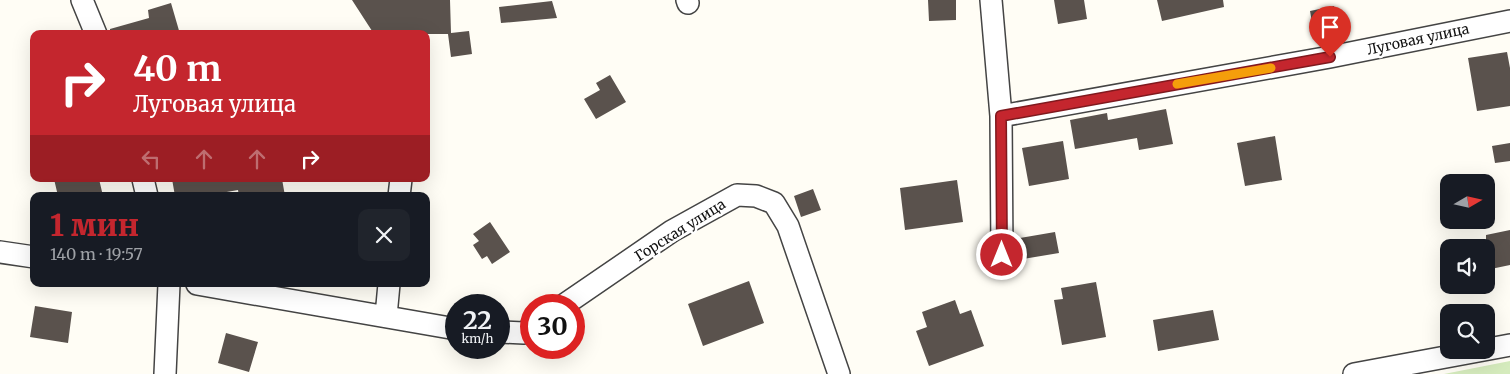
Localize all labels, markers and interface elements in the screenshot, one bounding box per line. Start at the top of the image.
pin [1309,6,1351,57]
icon: arrive [1316,13,1344,41]
street label: Луговая улица [1365,19,1471,59]
text: 40 m [133,47,221,91]
icon: right [50,50,115,115]
text: Луговая улица [133,90,296,118]
icon: left [137,145,165,173]
icon: ahead [190,145,218,173]
icon: ahead [243,145,271,173]
icon: right [296,145,324,173]
north arrow [1440,174,1495,229]
map controls [1440,174,1495,359]
street label: Горская улица [631,195,729,265]
text: 1 мин [50,206,139,244]
button: close [358,209,410,261]
position arrow [975,228,1027,280]
button: sound [1440,239,1495,294]
text: 140 m · 19:57 [50,244,143,264]
speed limit sign: 30 [520,294,585,359]
text: 22 [463,304,492,336]
button: search [1440,304,1495,359]
text: km/h [462,331,493,346]

